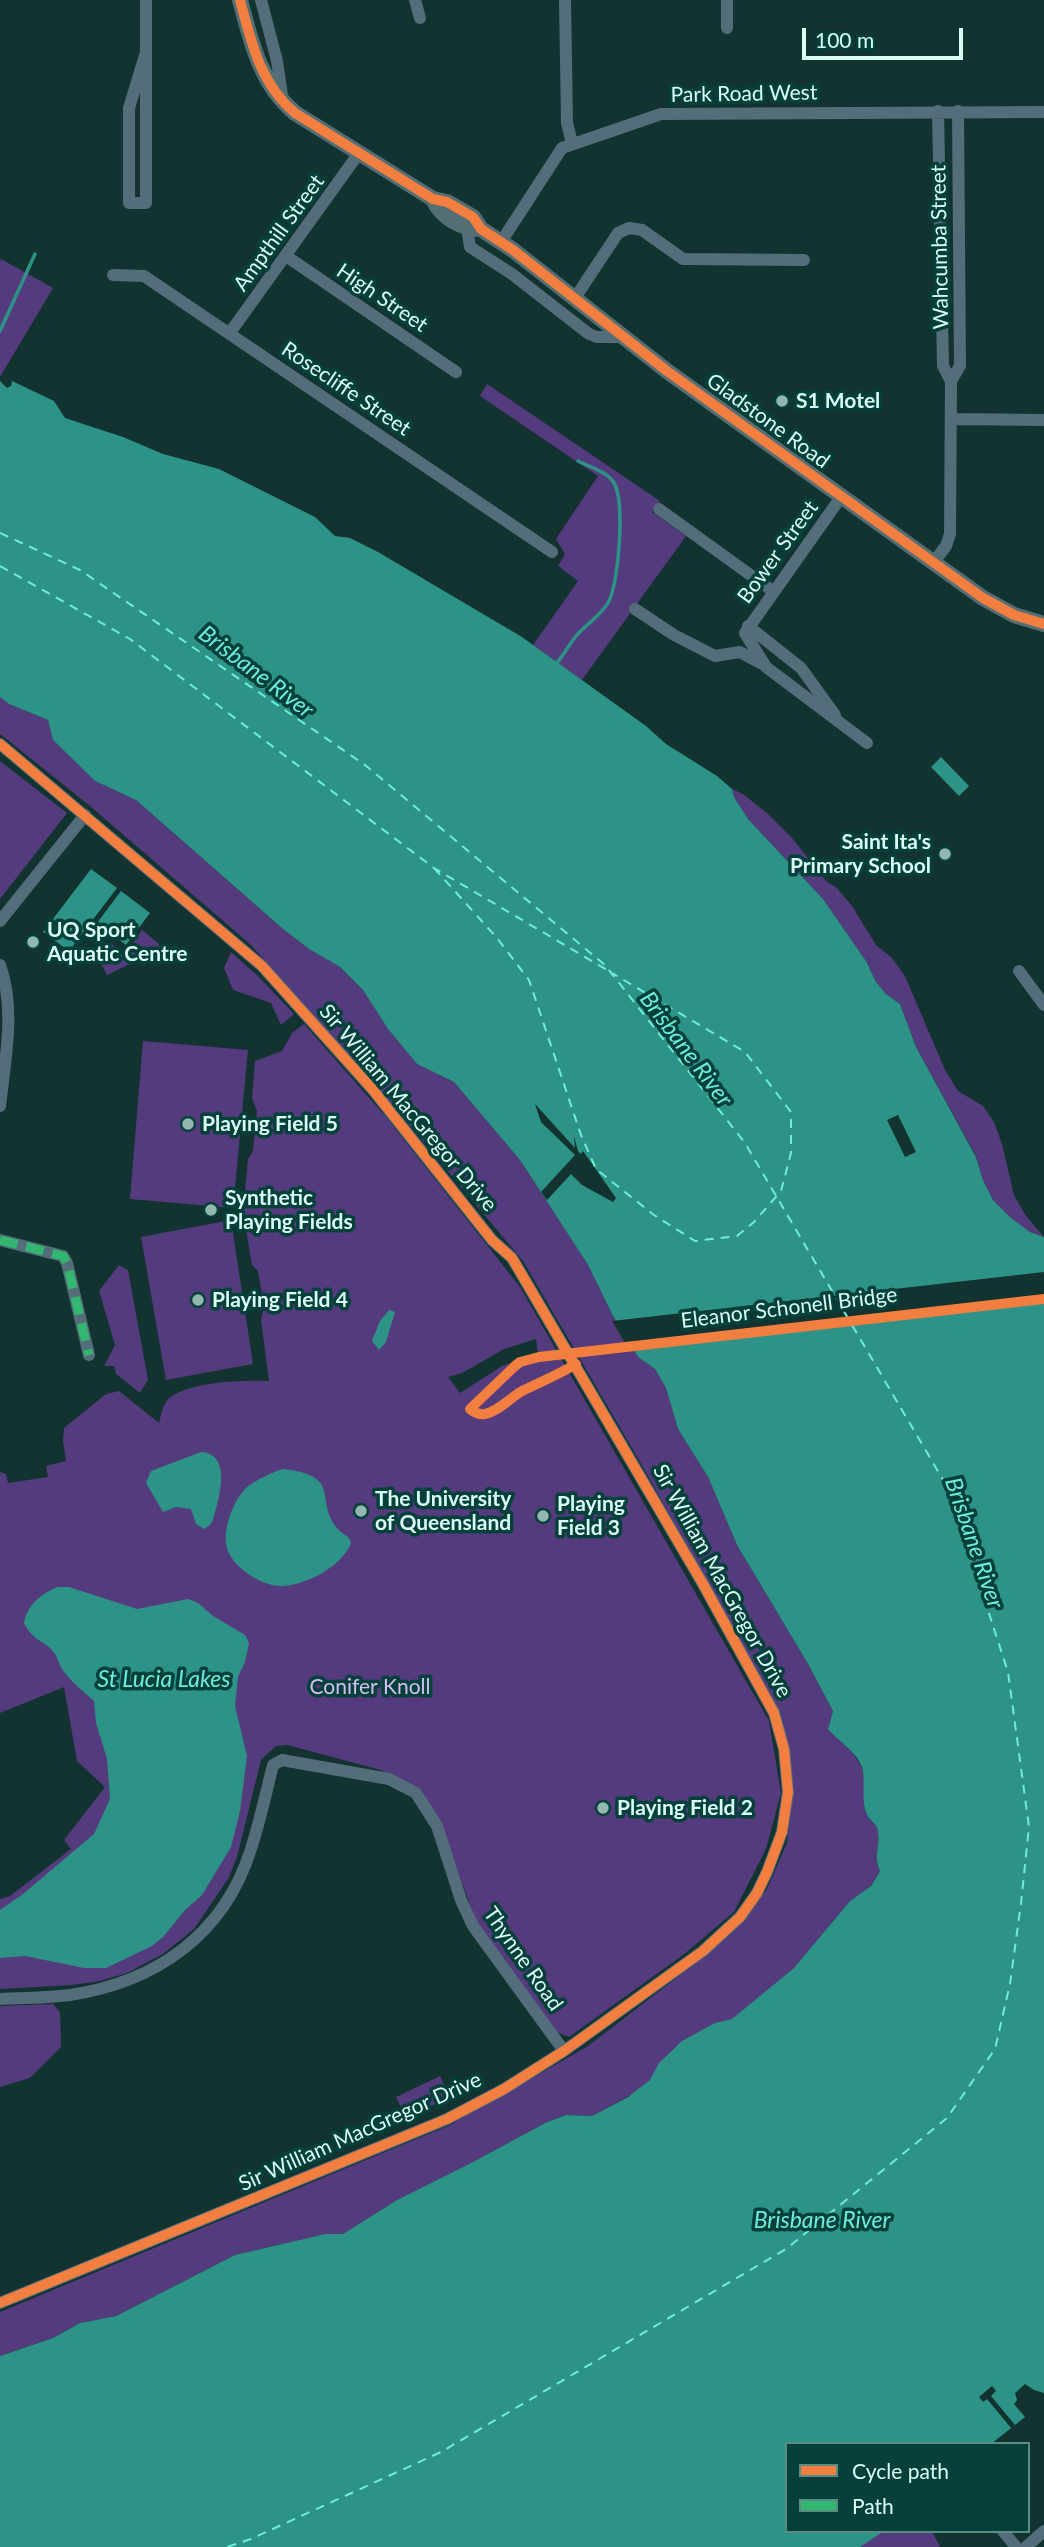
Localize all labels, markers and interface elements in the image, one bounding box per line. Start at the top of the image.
scale bar [806,14,967,58]
text: 100 m [815,27,874,52]
street label: Park Road West [670,80,818,108]
street label: Wahcumba Street [926,164,954,330]
street label: Ampthill Street [228,170,330,296]
street label: High Street [332,258,432,338]
street label: Rosecliffe Street [277,337,415,441]
street label: Gladstone Road [702,368,834,474]
place label: S1 Motel [796,388,880,414]
marker: S1 Motel [774,393,790,409]
street label: Bower Street [732,496,824,608]
water label: Brisbane River [193,620,319,724]
place label: Saint Ita's Primary School [790,829,931,879]
marker: Saint Ita's Primary School [937,846,953,862]
place label: UQ Sport Aquatic Centre [47,917,188,967]
marker: UQ Sport Aquatic Centre [25,934,41,950]
water label: Brisbane River [634,986,738,1112]
street label: Sir William MacGregor Drive [314,999,502,1217]
place label: Playing Field 5 [202,1111,338,1137]
marker: Playing Field 5 [180,1116,196,1132]
place label: Synthetic Playing Fields [225,1185,353,1235]
marker: Synthetic Playing Fields [203,1202,219,1218]
street label: Eleanor Schonell Bridge [679,1282,899,1334]
place label: Playing Field 4 [212,1287,348,1313]
marker: Playing Field 4 [190,1292,206,1308]
street label: Sir William MacGregor Drive [647,1460,797,1702]
water label: Brisbane River [939,1474,1009,1612]
place label: The University of Queensland [375,1486,511,1536]
place label: Playing Field 3 [557,1491,625,1541]
marker: The University of Queensland [353,1503,369,1519]
marker: Playing Field 3 [535,1508,551,1524]
water label: St Lucia Lakes [98,1666,230,1694]
park label: Conifer Knoll [309,1674,431,1700]
place label: Playing Field 2 [617,1795,753,1821]
marker: Playing Field 2 [595,1800,611,1816]
street label: Thynne Road [478,1902,568,2016]
street label: Sir William MacGregor Drive [235,2067,485,2197]
water label: Brisbane River [754,2207,890,2235]
legend [785,2442,1030,2533]
text: Cycle path [852,2458,949,2483]
text: Path [852,2493,894,2518]

